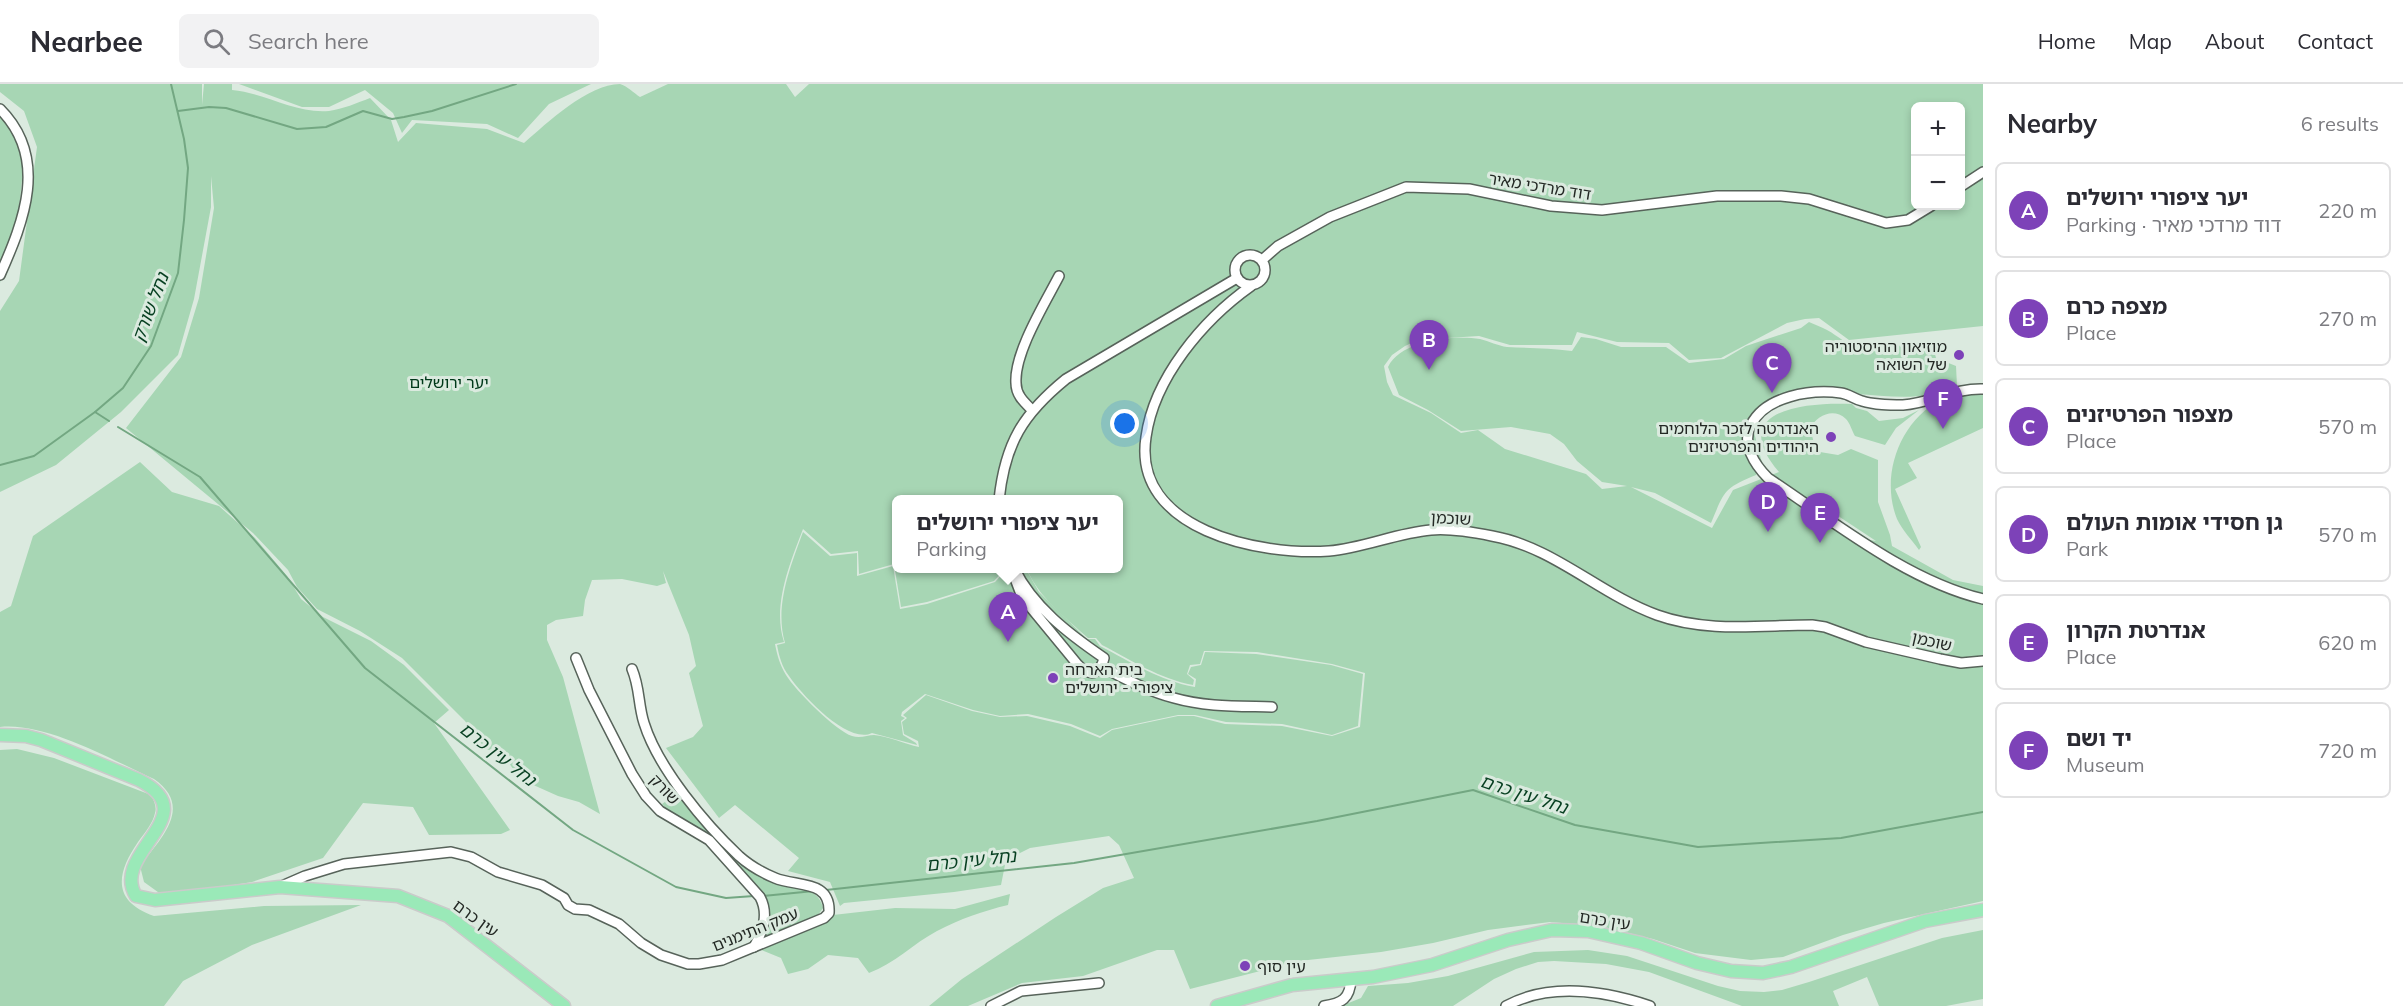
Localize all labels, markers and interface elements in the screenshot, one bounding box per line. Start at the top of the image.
search box [179,14,599,68]
text: Nearbee [30,24,143,59]
icon: search [200,25,233,58]
text: Search here [248,27,369,55]
text: Home [2038,28,2096,54]
text: Map [2129,28,2172,54]
text: About [2205,28,2264,54]
text: Contact [2297,28,2373,54]
map controls [1911,102,1965,210]
button: + [1911,102,1965,156]
text: Nearby [2007,107,2097,140]
text: 6 results [2301,111,2379,136]
button: − [1911,156,1965,210]
street label: דוד מרדכי מאיר [1487,168,1593,204]
text: יער ציפורי ירושלים [2066,183,2248,211]
text: A [2021,198,2036,223]
text: 220 m [2318,198,2377,223]
text: Parking · דוד מרדכי מאיר [2066,212,2281,237]
water label: נחל שורק [126,268,174,345]
text: מצפה כרם [2066,292,2167,320]
text: B [2022,306,2035,331]
text: 270 m [2318,306,2377,331]
pin: B [1410,320,1448,370]
text: Place [2066,320,2116,345]
place label: מוזיאון ההיסטוריה של השואה [1825,336,1947,374]
pin: C [1752,344,1792,393]
marker: מוזיאון ההיסטוריה של השואה [1952,348,1966,362]
park label: יער ירושלים [409,372,489,392]
pin: F [1924,380,1962,429]
text: מצפור הפרטיזנים [2066,400,2233,428]
your location [1110,409,1139,438]
text: C [2022,414,2035,439]
text: 570 m [2318,414,2377,439]
place label: האנדרטה לזכר הלוחמים היהודים והפרטיזנים [1658,418,1819,456]
text: Place [2066,428,2116,453]
marker: האנדרטה לזכר הלוחמים היהודים והפרטיזנים [1824,430,1838,444]
pin: D [1748,482,1788,532]
pin: E [1800,494,1840,543]
popup [892,495,1123,573]
street label: שוכמן [1430,507,1472,529]
text: יער ציפורי ירושלים [916,508,1099,536]
text: גן חסידי אומות העולם [2066,508,2283,536]
text: D [2021,522,2036,547]
text: 570 m [2318,522,2377,547]
text: Parking [916,536,987,561]
text: Park [2066,536,2108,561]
pin: A [988,592,1028,642]
text: אנדרטת הקרון [2066,616,2206,644]
street label: שוכמן [1910,627,1954,655]
text: E [2023,630,2034,655]
text: 620 m [2318,630,2377,655]
text: Place [2066,644,2116,669]
place label: בית הארחה ציפורי - ירושלים [1065,659,1173,697]
marker: בית הארחה ציפורי - ירושלים [1046,671,1060,685]
water label: נחל עין כרם [455,717,542,792]
text: יד ושם [2066,724,2132,752]
text: F [2023,738,2034,763]
text: 720 m [2318,738,2377,763]
text: Museum [2066,752,2145,777]
street label: שורק [646,769,684,809]
water label: נחל עין כרם [1477,769,1572,819]
water label: נחל עין כרם [925,844,1018,876]
street label: עין כרם [449,895,503,941]
street label: עמק התימנים [709,903,801,955]
street label: עין כרם [1578,906,1632,934]
place label: עין סוף [1257,956,1306,976]
marker: עין סוף [1238,959,1252,973]

